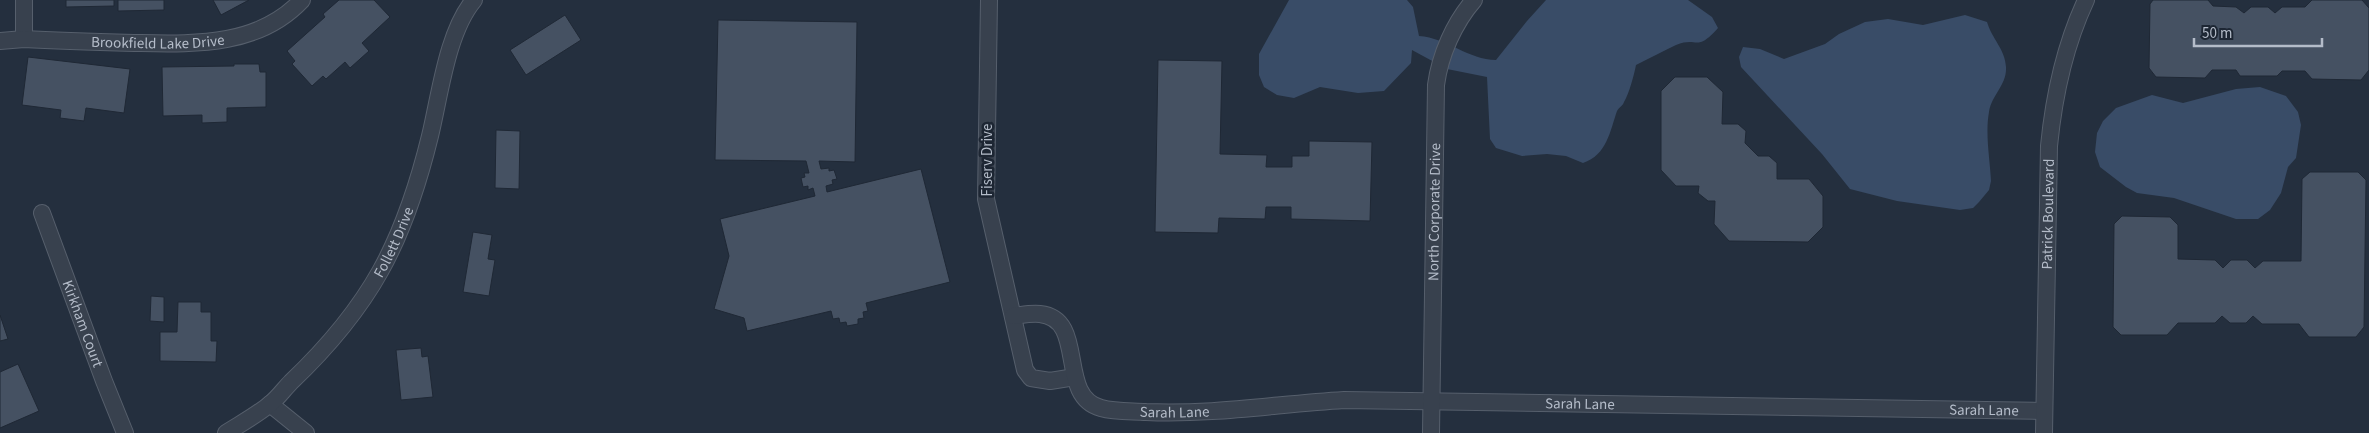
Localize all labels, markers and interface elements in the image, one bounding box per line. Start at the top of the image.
scale bar [2194,15,2322,47]
text: 50 m [2202,23,2232,44]
street label: Brookfield Lake Drive [91,30,226,54]
street label: Fiserv Drive [977,124,998,196]
street label: North Corporate Drive [1423,143,1446,281]
street label: Patrick Boulevard [2037,159,2060,270]
street label: Follett Drive [369,204,419,282]
street label: Kirkham Court [57,277,108,370]
street label: Sarah Lane [1545,393,1615,415]
street label: Sarah Lane [1949,400,2019,422]
street label: Sarah Lane [1139,401,1210,424]

